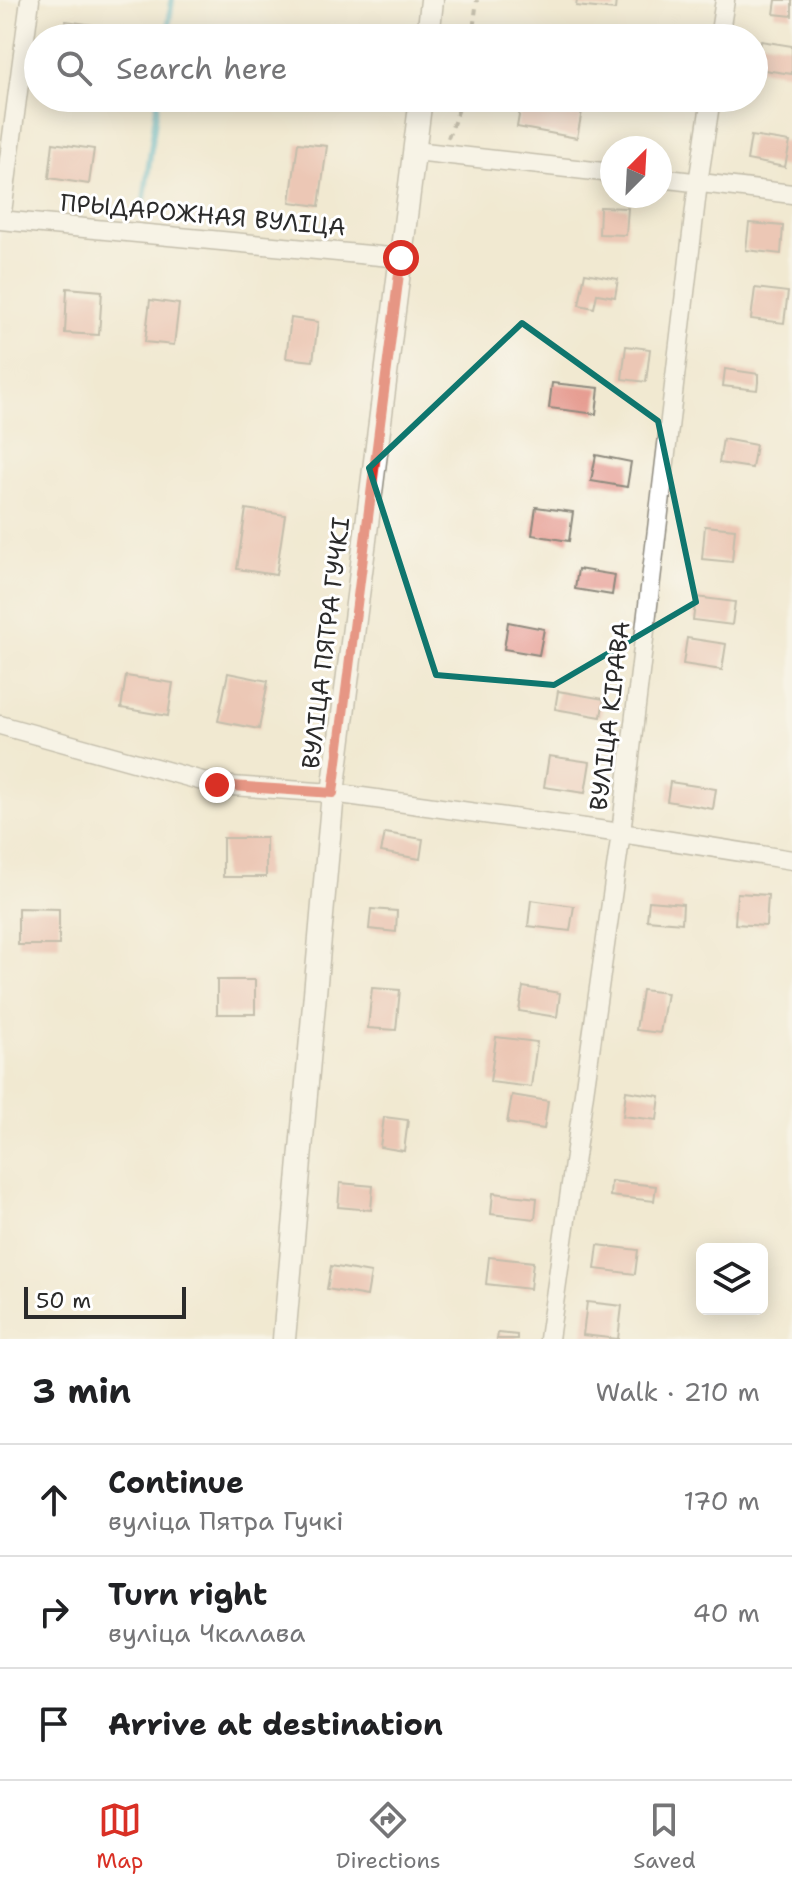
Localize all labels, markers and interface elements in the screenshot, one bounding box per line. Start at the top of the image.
search box [24,24,768,112]
icon: search [52,46,96,90]
text: Search here [116,48,287,89]
north arrow [600,136,672,208]
street label: ПРЫДАРОЖНАЯ ВУЛІЦА [59,187,347,243]
route start [383,240,419,276]
street label: ВУЛІЦА ПЯТРА ГУЧКІ [295,515,357,771]
street label: ВУЛІЦА КІРАВА [583,620,637,812]
route end [199,767,235,803]
map controls [696,1243,768,1315]
button: layers [696,1243,768,1315]
scale bar [24,1283,186,1319]
text: 50 m [36,1286,91,1315]
text: 3 min [32,1368,131,1414]
text: Walk · 210 m [596,1374,760,1409]
text: Continue [108,1462,244,1503]
icon: ahead [32,1478,76,1522]
text: 170 m [683,1483,760,1518]
text: вуліца Пятра Гучкі [108,1503,344,1538]
text: Turn right [108,1574,267,1615]
icon: right [32,1590,76,1634]
text: 40 m [693,1595,760,1630]
text: вуліца Чкалава [108,1615,305,1650]
icon: arrive [32,1702,76,1746]
text: Arrive at destination [108,1704,443,1745]
tab: Map [96,1798,143,1875]
tab: Directions [336,1798,441,1875]
tab: Saved [633,1798,696,1875]

